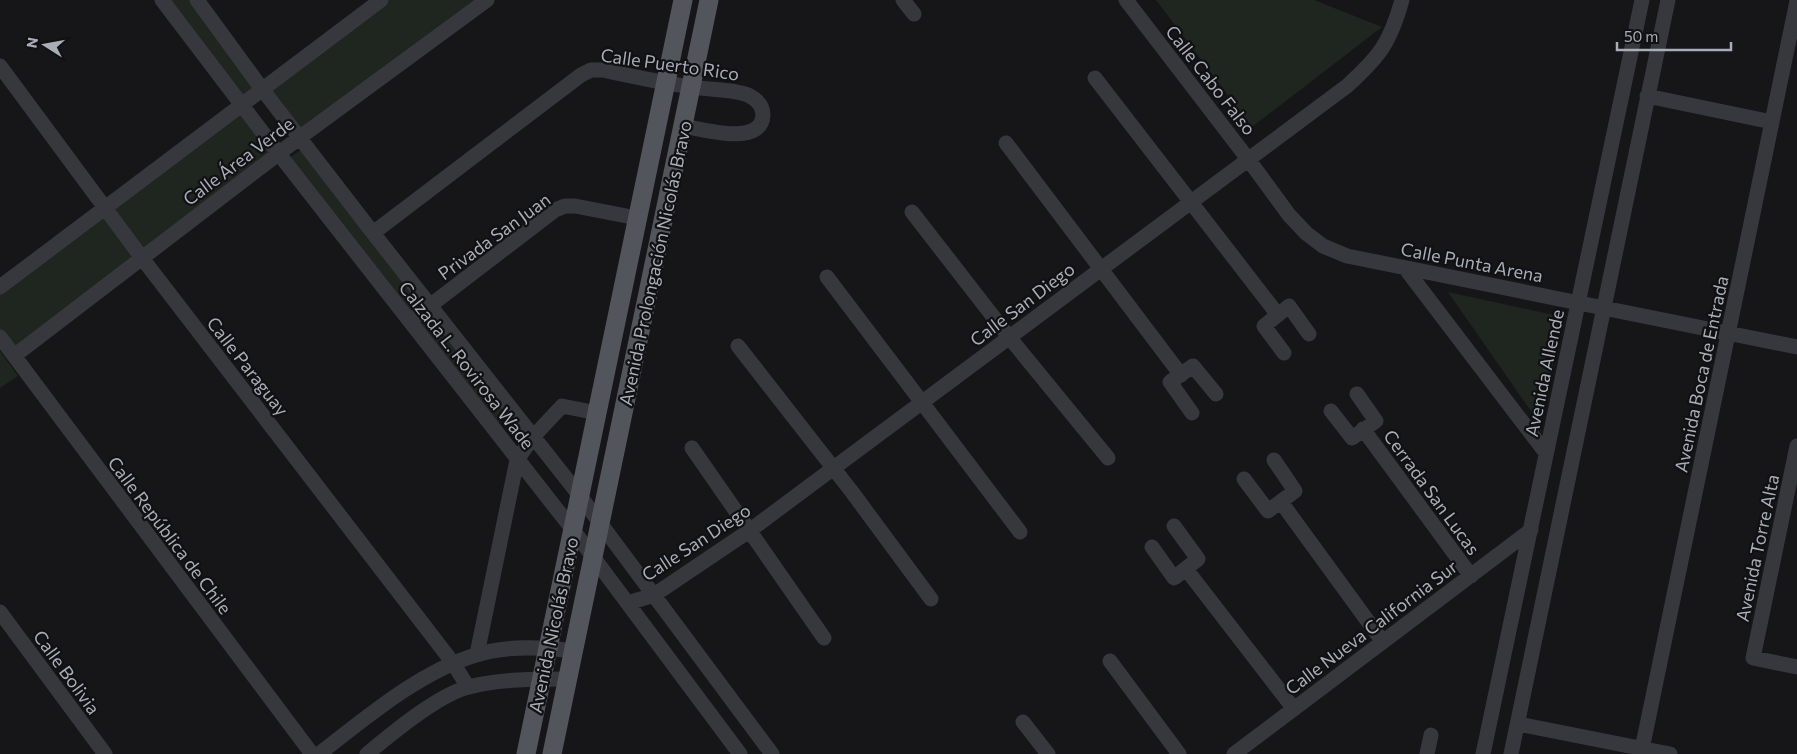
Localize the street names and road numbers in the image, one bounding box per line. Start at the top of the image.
street label: Calle Cabo Falso [1161,21,1261,139]
street label: Calle Puerto Rico [599,43,741,85]
street label: Calle Área Verde [178,112,298,210]
street label: Avenida Prolongación Nicolás Bravo [614,118,696,408]
street label: Privada San Juan [433,188,555,284]
street label: Calle Punta Arena [1399,237,1545,287]
street label: Calle San Diego [965,258,1079,350]
street label: Avenida Boca de Entrada [1669,274,1733,474]
street label: Calzada L. Rovirosa Wade [395,277,539,453]
street label: Avenida Allende [1520,307,1568,439]
street label: Calle Paraguay [203,312,293,420]
street label: Cerrada San Lucas [1379,425,1485,559]
street label: Calle República de Chile [104,452,236,618]
street label: Avenida Torre Alta [1731,472,1783,624]
street label: Calle San Diego [637,499,755,585]
street label: Avenida Nicolás Bravo [524,535,582,715]
street label: Calle Nueva California Sur [1281,555,1461,699]
street label: Calle Bolivia [29,626,105,718]

